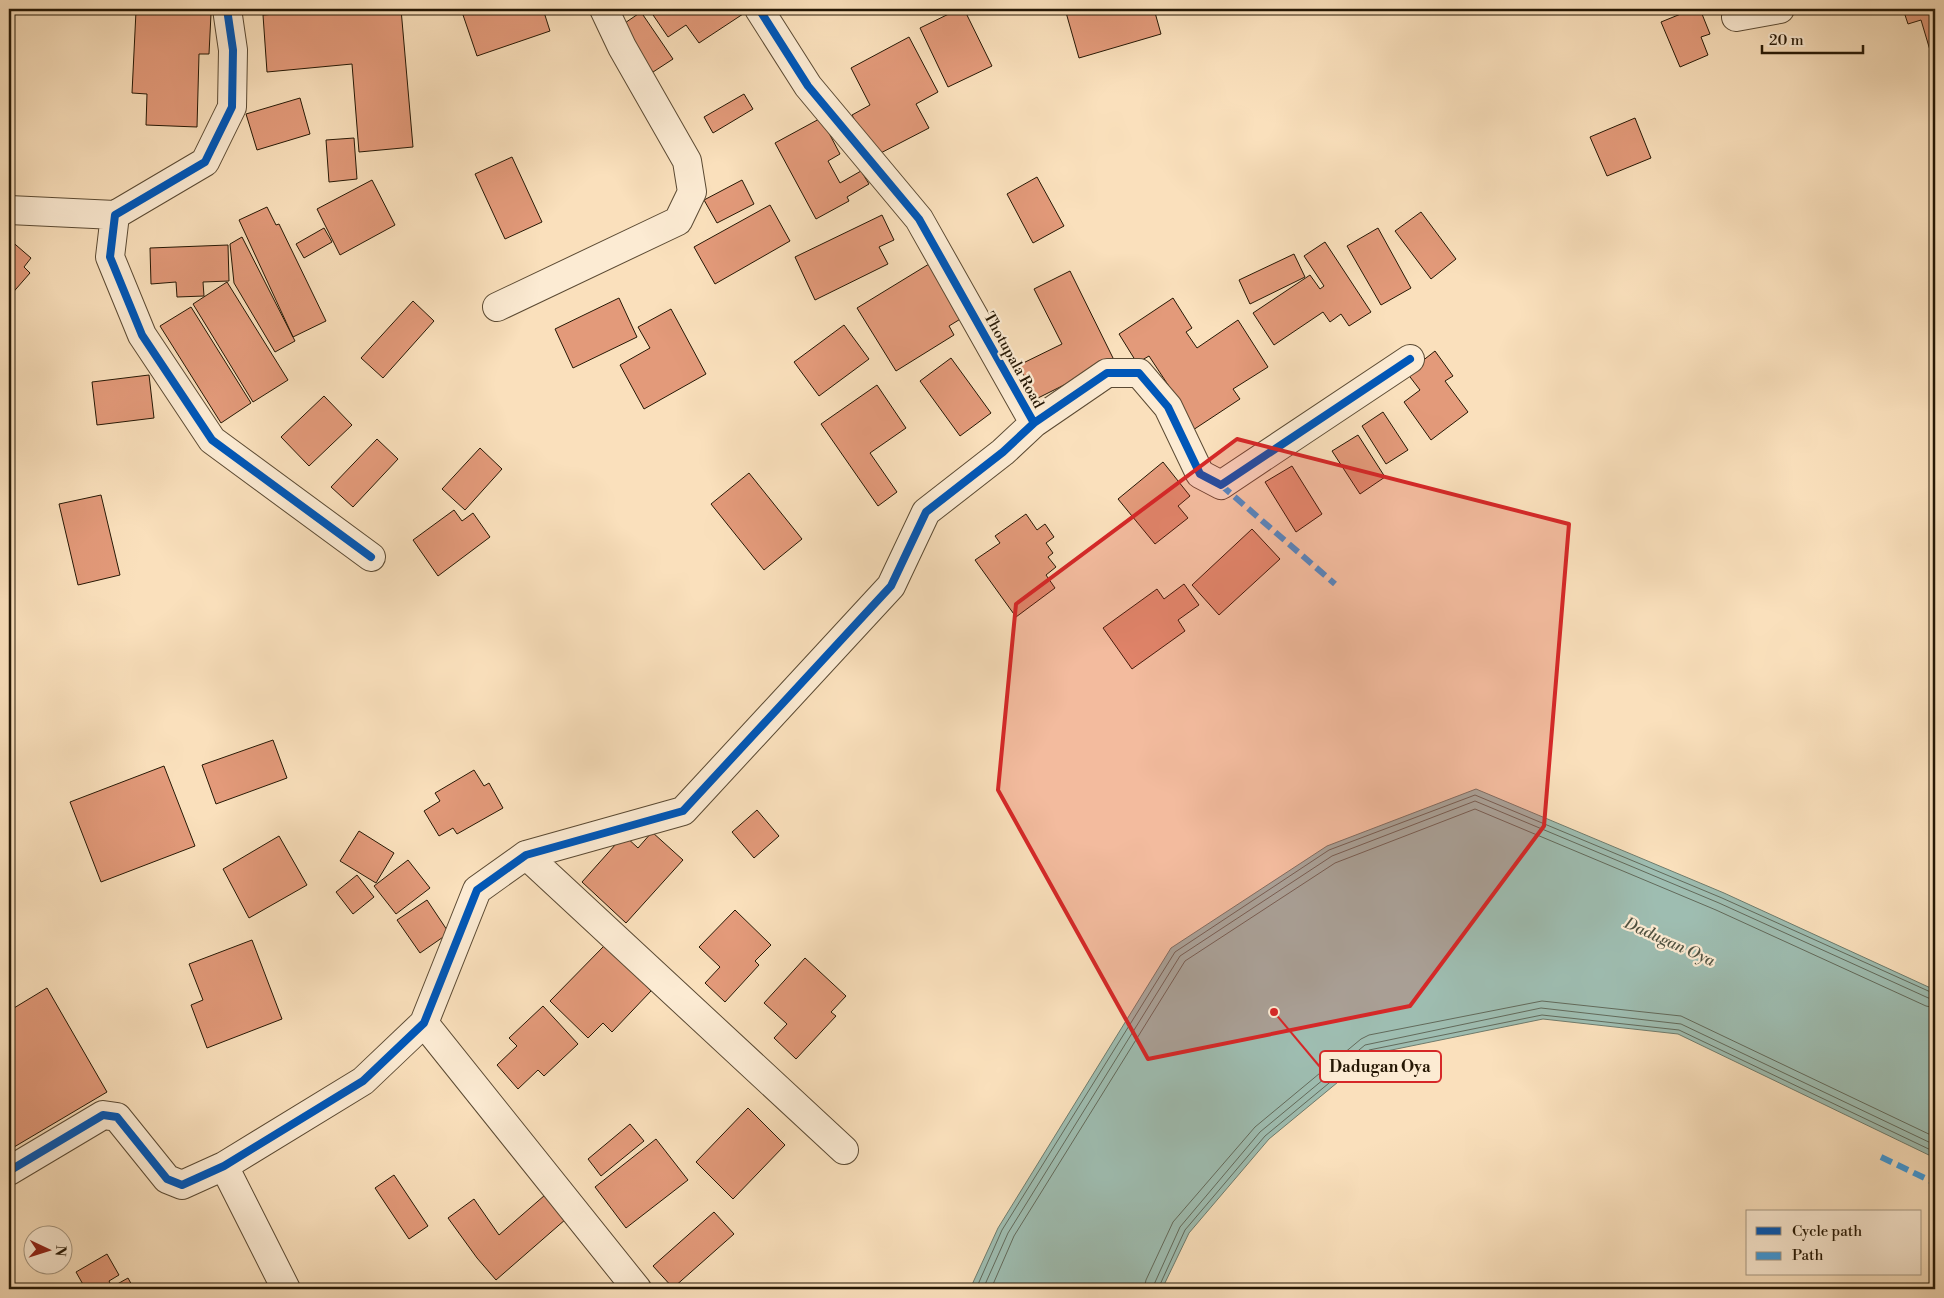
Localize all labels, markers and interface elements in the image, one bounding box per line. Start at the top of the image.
scale bar [1762,22,1863,54]
text: 20 m [1769,31,1804,50]
street label: Thotupala Road [979,309,1048,412]
water label: Dadugan Oya [1620,913,1718,971]
callout: Dadugan Oya [1320,1051,1441,1082]
text: Dadugan Oya [1329,1057,1431,1077]
legend [1746,1210,1922,1276]
text: Cycle path [1792,1222,1862,1241]
north arrow [22,1226,72,1276]
text: N [51,1245,69,1257]
text: Path [1792,1246,1824,1265]

